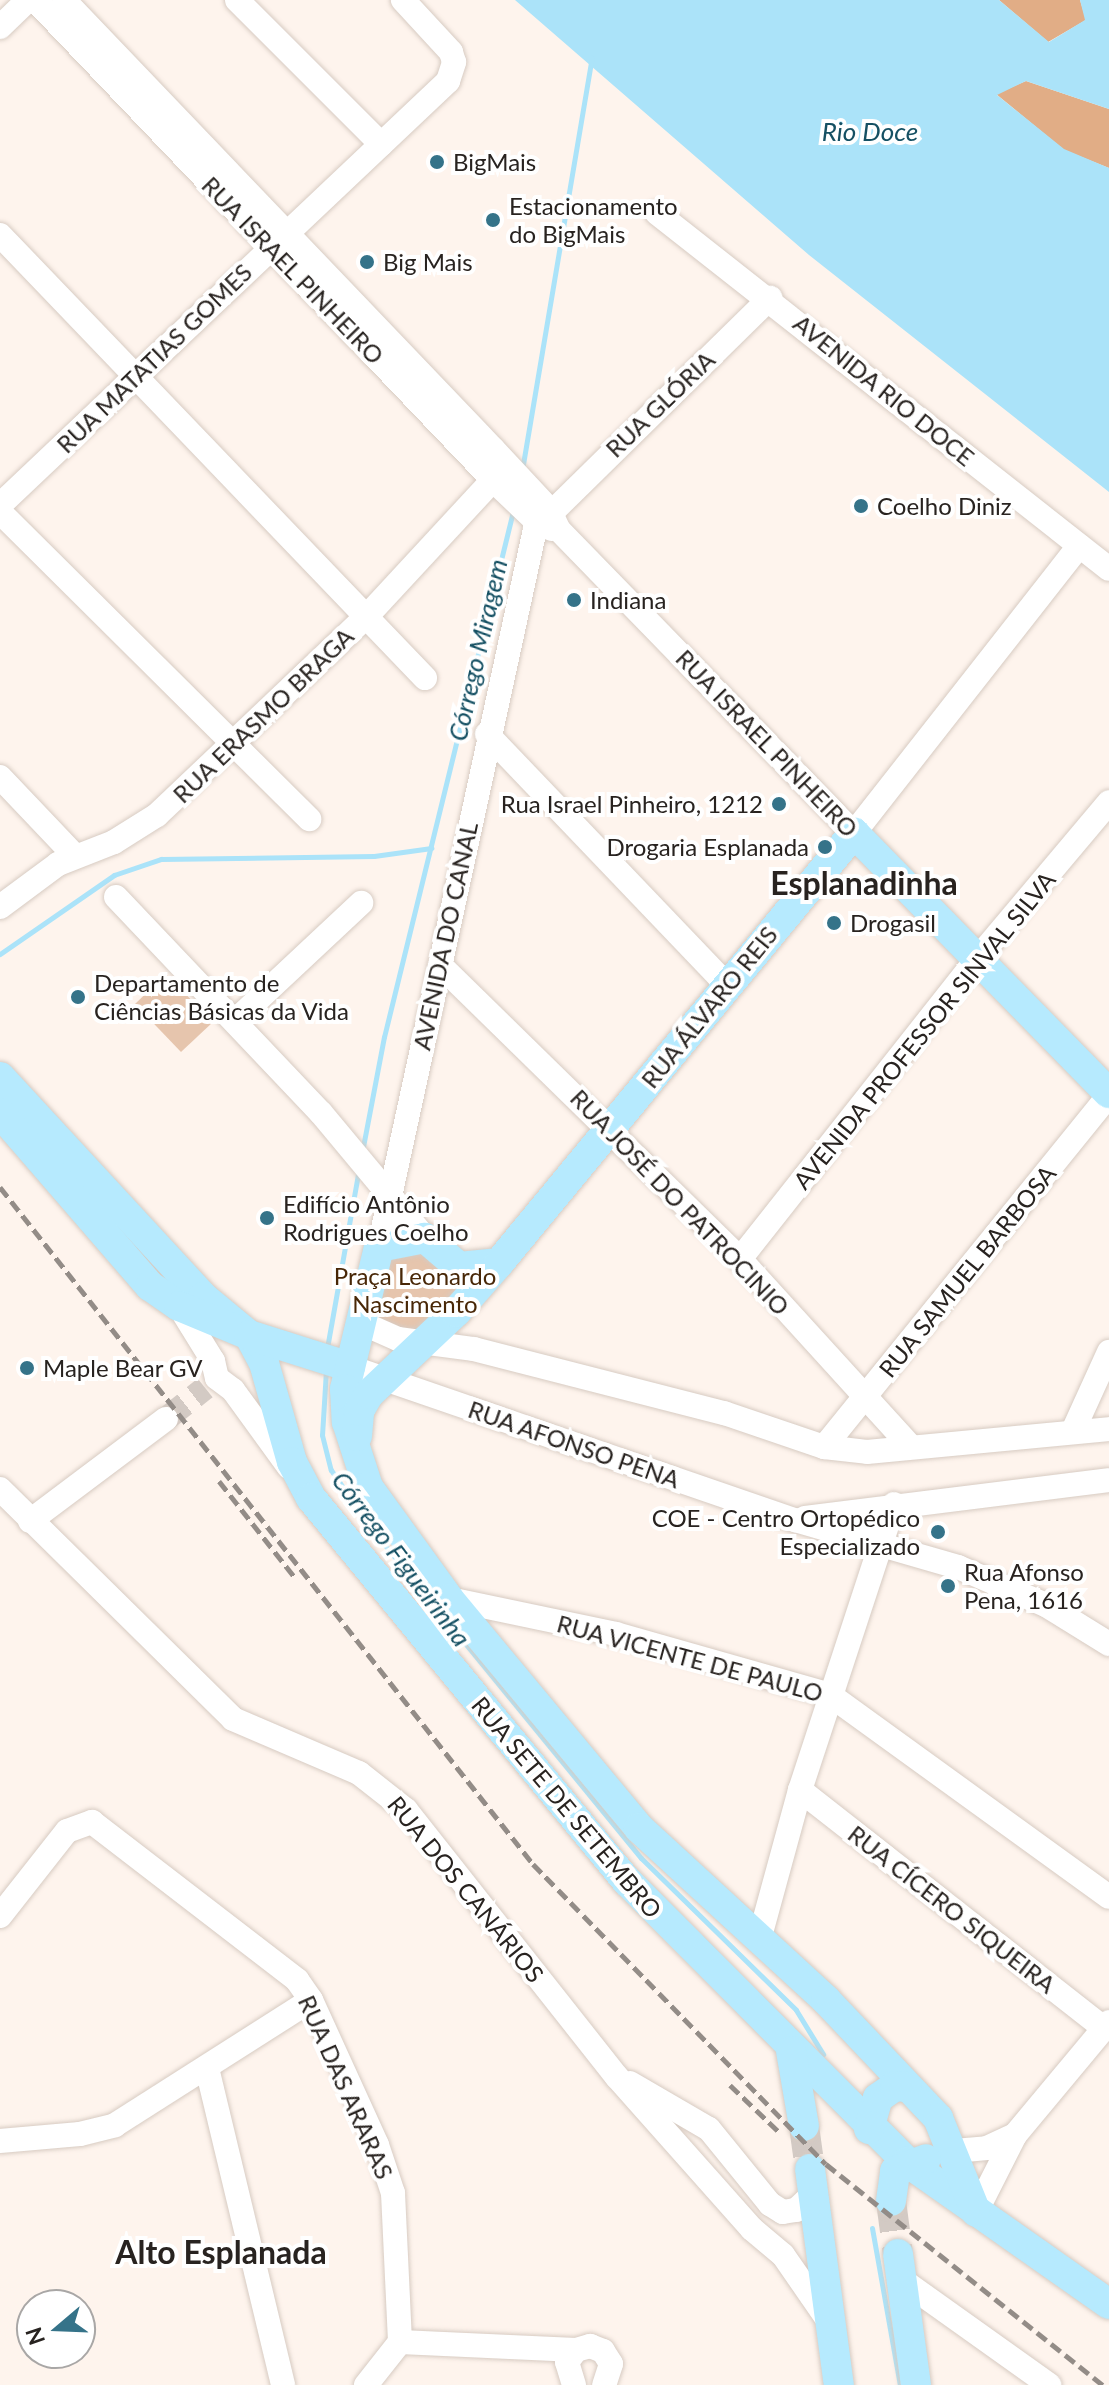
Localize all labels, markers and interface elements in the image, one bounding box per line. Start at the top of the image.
water label: Rio Doce [822,116,918,148]
place label: BigMais [453,148,536,176]
marker: BigMais [428,153,446,171]
street label: RUA ISRAEL PINHEIRO [196,170,390,370]
place label: Estacionamento do BigMais [509,192,678,248]
marker: Estacionamento do BigMais [484,211,502,229]
place label: Big Mais [383,248,473,276]
marker: Big Mais [358,253,376,271]
street label: RUA MATATIAS GOMES [50,257,258,459]
street label: AVENIDA RIO DOCE [788,308,980,472]
street label: RUA GLÓRIA [599,345,721,463]
place label: Coelho Diniz [877,492,1012,520]
marker: Coelho Diniz [852,497,870,515]
water label: Córrego Miragem [442,556,514,744]
place label: Indiana [590,586,666,614]
marker: Indiana [565,591,583,609]
street label: RUA ERASMO BRAGA [167,621,359,809]
street label: RUA ISRAEL PINHEIRO [670,643,864,843]
place label: Rua Israel Pinheiro, 1212 [501,790,763,818]
marker: Rua Israel Pinheiro, 1212 [770,795,788,813]
street label: AVENIDA DO CANAL [407,819,483,1053]
place label: Drogaria Esplanada [606,833,809,861]
marker: Drogaria Esplanada [816,838,834,856]
district label: Esplanadinha [770,864,958,902]
street label: AVENIDA PROFESSOR SINVAL SILVA [786,865,1062,1195]
place label: Drogasil [850,909,936,937]
marker: Drogasil [825,914,843,932]
street label: RUA ÁLVARO REIS [635,920,783,1094]
place label: Departamento de Ciências Básicas da Vida [94,969,350,1025]
marker: Departamento de Ciências Básicas da Vida [69,988,87,1006]
street label: RUA JOSÉ DO PATROCINIO [564,1083,796,1321]
street label: RUA SAMUEL BARBOSA [872,1159,1062,1383]
place label: Edifício Antônio Rodrigues Coelho [283,1190,469,1246]
marker: Edifício Antônio Rodrigues Coelho [258,1209,276,1227]
park label: Praça Leonardo Nascimento [334,1262,496,1318]
place label: Maple Bear GV [43,1354,203,1382]
marker: Maple Bear GV [18,1359,36,1377]
street label: RUA AFONSO PENA [464,1394,684,1494]
water label: Córrego Figueirinha [325,1465,477,1653]
place label: COE - Centro Ortopédico Especializado [652,1504,920,1560]
marker: COE - Centro Ortopédico Especializado [927,1521,949,1543]
place label: Rua Afonso Pena, 1616 [964,1558,1085,1614]
marker: Rua Afonso Pena, 1616 [939,1577,957,1595]
street label: RUA VICENTE DE PAULO [553,1608,827,1708]
street label: RUA SETE DE SETEMBRO [466,1690,668,1924]
street label: RUA DOS CANÁRIOS [382,1790,550,1988]
street label: RUA CÍCERO SIQUEIRA [842,1819,1062,1999]
street label: RUA DAS ARARAS [292,1990,400,2184]
district label: Alto Esplanada [115,2233,327,2271]
north arrow [16,2289,96,2369]
text: N [19,2324,50,2349]

